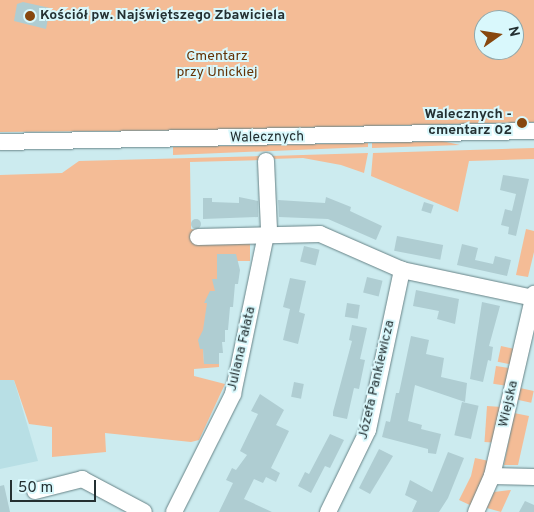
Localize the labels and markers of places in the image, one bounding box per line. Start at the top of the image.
place label: Kościół pw. Najświętszego Zbawiciela [40,8,285,24]
marker: Kościół pw. Najświętszego Zbawiciela [24,10,36,22]
place label: Walecznych - cmentarz 02 [425,107,512,140]
marker: Walecznych - cmentarz 02 [516,117,528,129]

